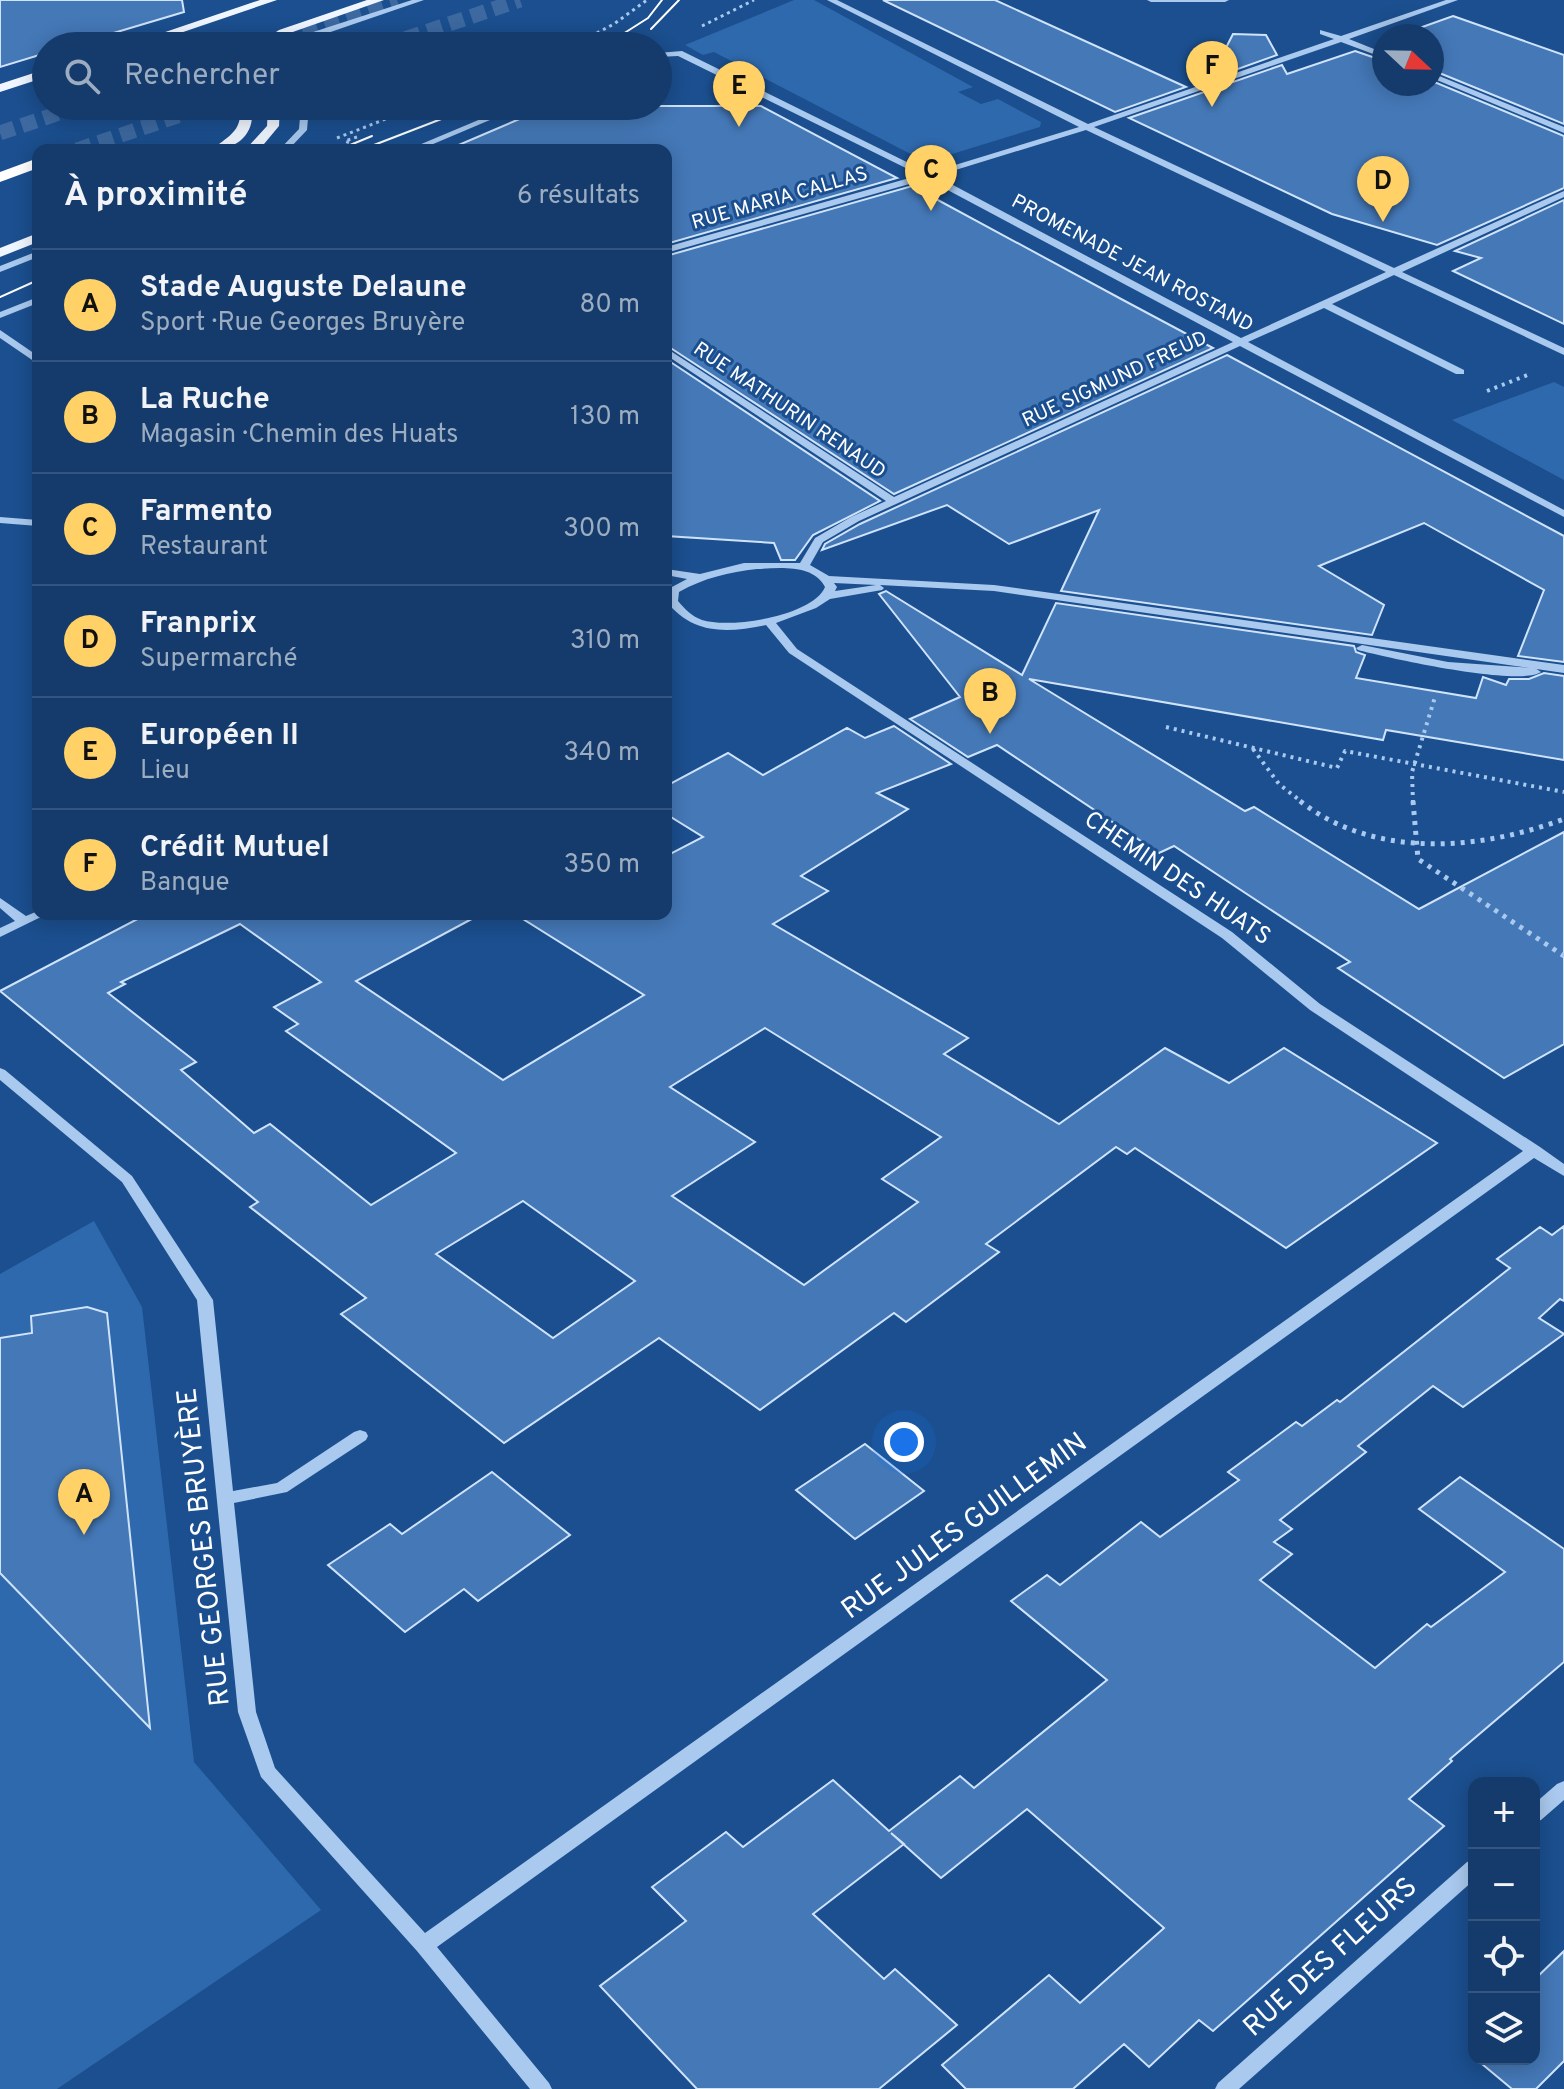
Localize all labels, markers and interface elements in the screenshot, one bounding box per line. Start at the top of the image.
north arrow [1372,24,1444,96]
search box [32,32,672,120]
pin: F [1186,41,1238,107]
icon: search [60,54,104,98]
text: Rechercher [124,58,280,95]
pin: E [713,61,765,127]
pin: C [905,145,957,211]
pin: D [1357,156,1409,222]
street label: RUE MARIA CALLAS [689,161,871,237]
text: À proximité [64,175,247,218]
text: 6 résultats [517,180,640,213]
street label: PROMENADE JEAN ROSTAND [1007,189,1257,339]
text: Stade Auguste Delaune [140,270,467,307]
text: A [81,289,99,322]
text: 80 m [580,289,640,322]
text: Sport · Rue Georges Bruyère [140,307,465,340]
street label: RUE SIGMUND FREUD [1018,326,1212,434]
street label: RUE MATHURIN RENAUD [688,337,890,485]
text: La Ruche [140,382,270,419]
text: B [81,401,99,434]
text: 130 m [570,401,640,434]
text: Magasin · Chemin des Huats [140,419,459,452]
text: Farmento [140,494,273,531]
text: C [82,513,98,546]
text: 300 m [563,513,640,546]
text: Restaurant [140,531,268,564]
text: Franprix [140,606,257,643]
text: D [81,625,99,658]
text: 310 m [570,625,640,658]
text: Supermarché [140,643,297,676]
pin: B [964,668,1016,734]
text: Européen II [140,718,299,755]
text: E [82,737,98,770]
text: 340 m [563,737,640,770]
text: Lieu [140,755,190,788]
street label: CHEMIN DES HUATS [1078,805,1276,953]
text: Crédit Mutuel [140,830,330,867]
text: F [83,849,97,882]
text: 350 m [563,849,640,882]
text: Banque [140,867,229,900]
street label: RUE GEORGES BRUYÈRE [168,1386,240,1708]
your location [884,1422,924,1462]
street label: RUE JULES GUILLEMIN [835,1426,1095,1628]
pin: A [58,1469,110,1535]
map controls [1468,1777,1540,2065]
button: + [1468,1777,1540,1849]
button: − [1468,1849,1540,1921]
street label: RUE DES FLEURS [1236,1870,1426,2046]
button: locate [1468,1921,1540,1993]
button: layers [1468,1993,1540,2065]

